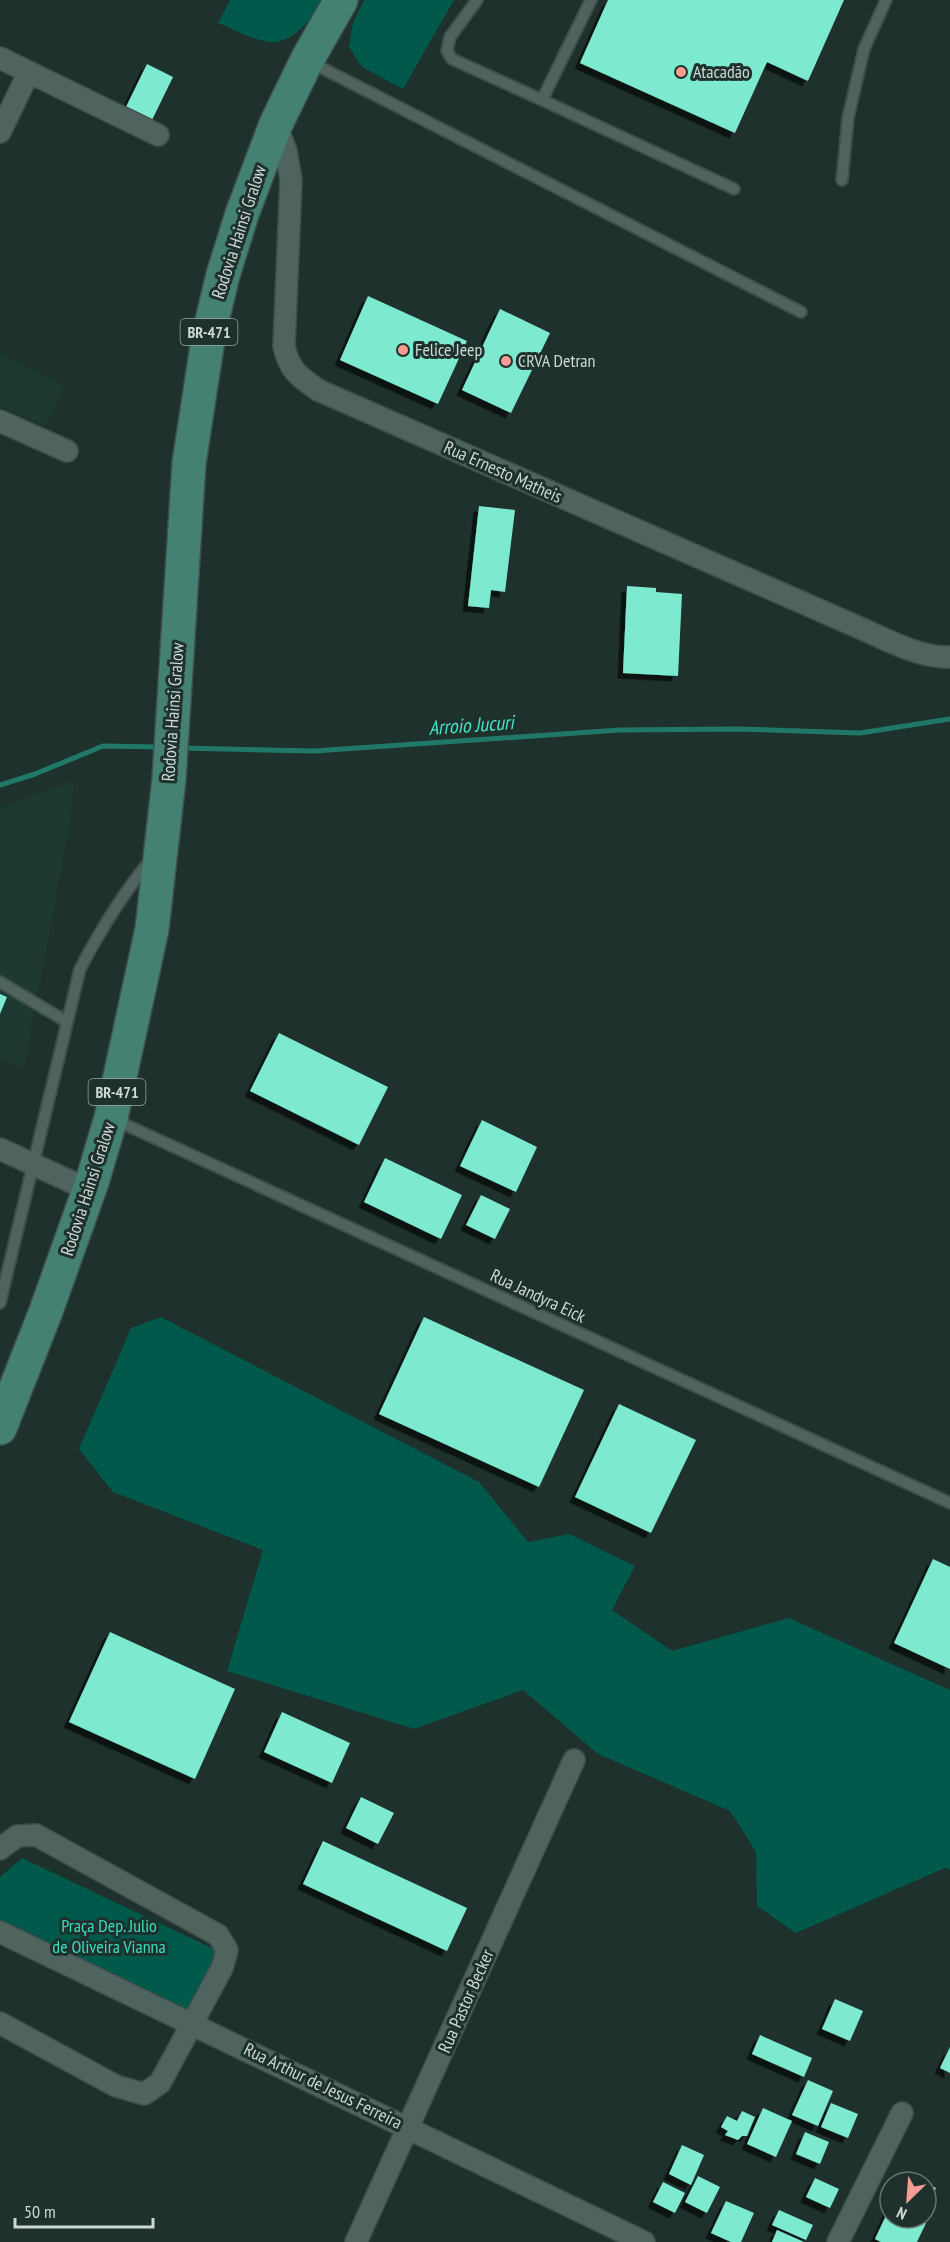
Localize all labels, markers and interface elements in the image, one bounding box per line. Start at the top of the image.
place label: Atacadão [693,60,750,83]
marker: Atacadão [674,65,688,79]
street label: Rodovia Hainsi Gralow [206,162,271,301]
road number: BR-471 [180,319,238,345]
place label: Felice Jeep [415,338,482,361]
marker: Felice Jeep [396,343,410,357]
place label: CRVA Detran [518,349,595,372]
marker: CRVA Detran [499,354,513,368]
street label: Rua Ernesto Matheis [441,435,566,508]
street label: Rodovia Hainsi Gralow [156,642,189,782]
water label: Arroio Jucuri [427,709,517,741]
road number: BR-471 [88,1079,146,1105]
street label: Rodovia Hainsi Gralow [55,1119,120,1258]
street label: Rua Jandyra Eick [487,1263,590,1328]
park label: Praça Dep. Julio de Oliveira Vianna [52,1914,166,1958]
street label: Rua Pastor Becker [432,1945,499,2056]
street label: Rua Arthur de Jesus Ferreira [240,2037,406,2134]
north arrow [878,2170,938,2230]
scale bar [15,2191,153,2229]
text: 50 m [24,2200,56,2223]
text: N [894,2203,910,2224]

